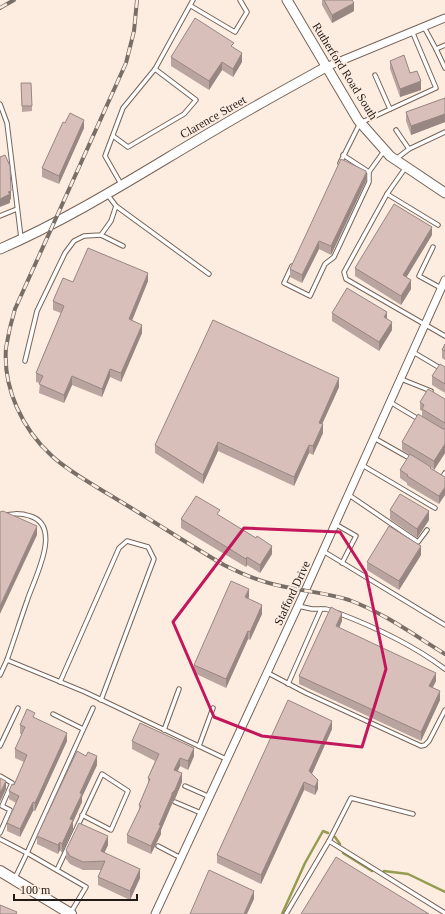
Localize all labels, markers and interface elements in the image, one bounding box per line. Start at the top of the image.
street label: Rutherford Road South [309,20,381,122]
street label: Clarence Street [178,92,249,141]
street label: Stafford Drive [271,559,313,627]
scale bar [14,876,137,902]
text: 100 m [20,883,51,897]

